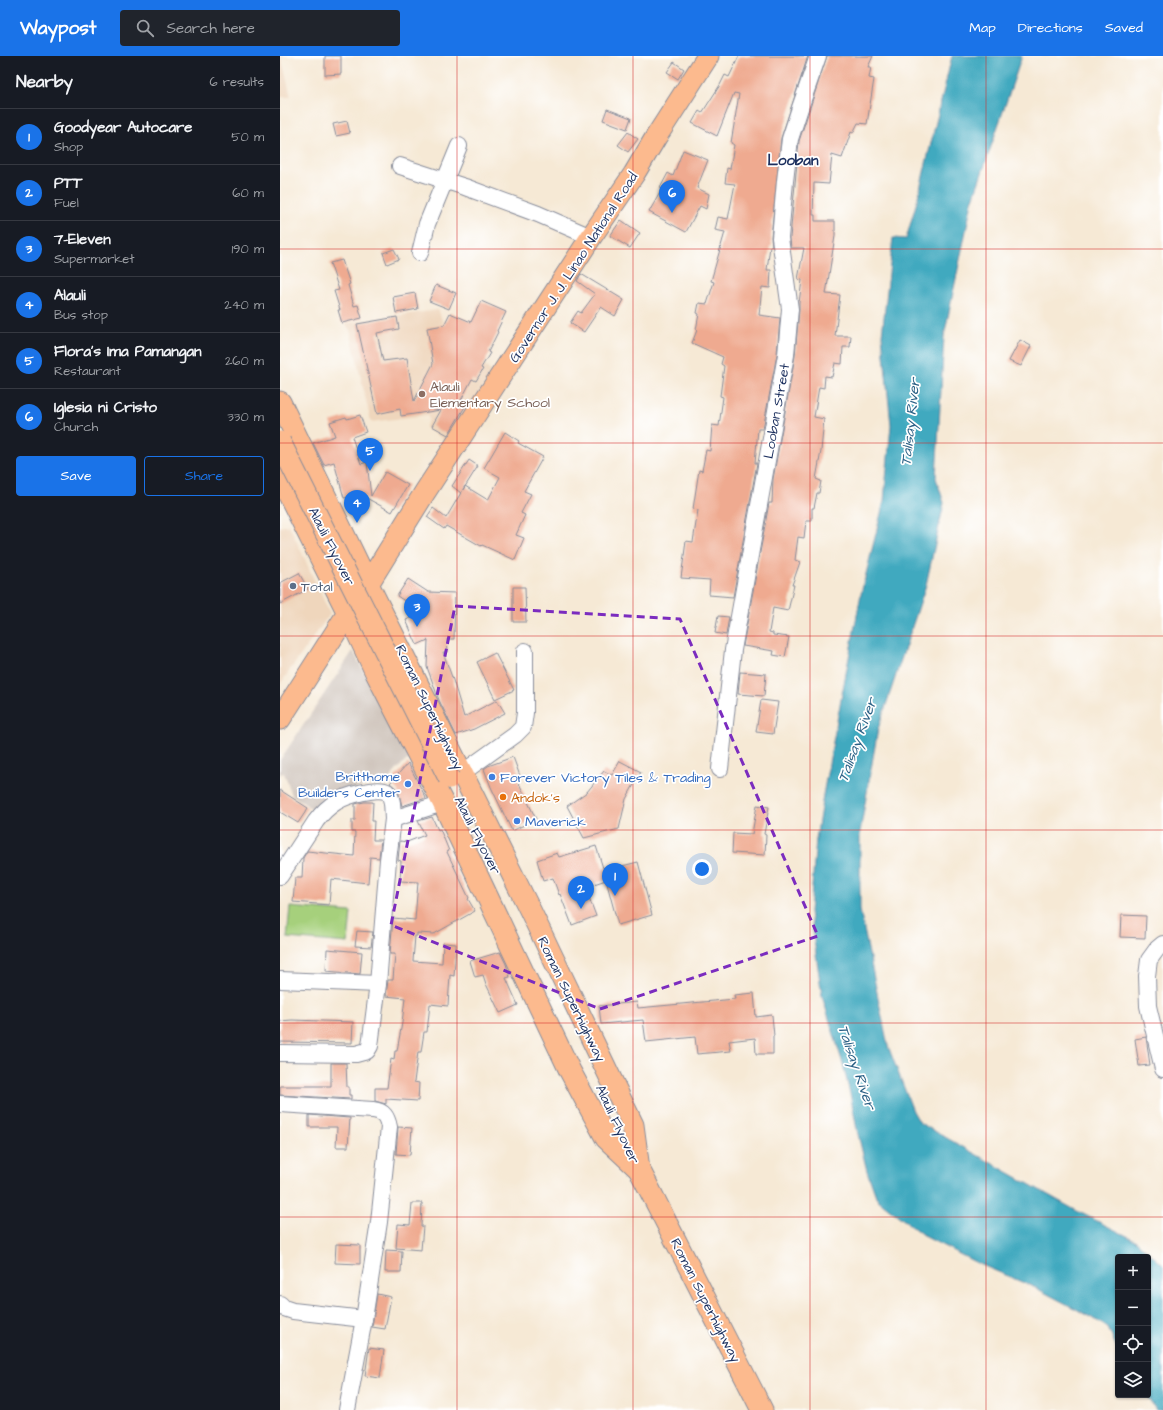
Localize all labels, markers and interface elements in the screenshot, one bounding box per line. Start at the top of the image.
search box [120,10,400,46]
text: Waypost [20,15,96,42]
icon: search [134,17,156,39]
text: Search here [166,18,255,39]
text: Map [969,18,996,38]
text: Directions [1018,18,1083,38]
text: Saved [1105,18,1143,38]
text: Nearby [16,70,73,94]
text: 6 results [209,73,264,91]
text: Goodyear Autocare [54,117,192,138]
text: 1 [28,128,30,146]
text: 50 m [231,128,264,146]
text: Shop [54,138,83,156]
district label: Looban [768,150,819,171]
street label: Governor J. J. Linao National Road [505,168,643,367]
text: PTT [54,173,82,194]
pin: 6 [659,180,685,213]
text: 2 [25,184,33,202]
text: 60 m [232,184,264,202]
text: Fuel [54,194,79,212]
text: 7-Eleven [54,229,111,250]
text: 3 [26,240,32,258]
text: 190 m [231,240,264,258]
text: Supermarket [54,250,135,268]
text: Alauli [54,285,86,306]
text: 4 [25,296,33,314]
text: 240 m [224,296,264,314]
text: Bus stop [54,306,108,324]
text: Flora's Ima Pamangan [54,341,202,362]
text: 5 [24,352,34,370]
text: 260 m [225,352,264,370]
text: Restaurant [54,362,121,380]
street label: Looban Street [759,362,795,460]
water label: Talisay River [895,375,927,467]
place label: Alauli Elementary School [430,377,550,413]
marker: Alauli Elementary School [417,389,427,399]
text: Iglesia ni Cristo [54,397,157,418]
text: 6 [25,408,33,426]
text: 330 m [227,408,264,426]
text: Church [54,418,98,436]
pin: 5 [357,438,383,471]
button: Save [16,456,136,496]
button: Share [144,456,264,496]
pin: 4 [344,490,370,523]
street label: Alauli Flyover [303,504,360,589]
place label: Total [301,577,333,597]
marker: Total [288,581,298,591]
pin: 3 [404,594,430,627]
street label: Roman Superhighway [390,641,468,774]
water label: Talisay River [833,694,884,786]
place label: Britthome Builders Center [298,767,400,803]
place label: Forever Victory Tiles & Trading [500,768,711,788]
marker: Forever Victory Tiles & Trading [487,772,497,782]
marker: Britthome Builders Center [403,779,413,789]
place label: Andok's [511,788,560,808]
marker: Andok's [498,792,508,802]
street label: Alauli Flyover [449,793,506,878]
place label: Maverick [525,812,586,832]
marker: Maverick [512,816,522,826]
your location [692,859,712,879]
pin: 1 [602,863,628,896]
pin: 2 [568,876,594,909]
street label: Roman Superhighway [532,933,610,1066]
water label: Talisay River [831,1022,881,1114]
street label: Alauli Flyover [590,1082,644,1168]
street label: Roman Superhighway [665,1235,745,1366]
map controls [1115,1254,1151,1398]
button: + [1115,1254,1151,1290]
button: − [1115,1290,1151,1326]
button: locate [1115,1326,1151,1362]
button: layers [1115,1362,1151,1398]

